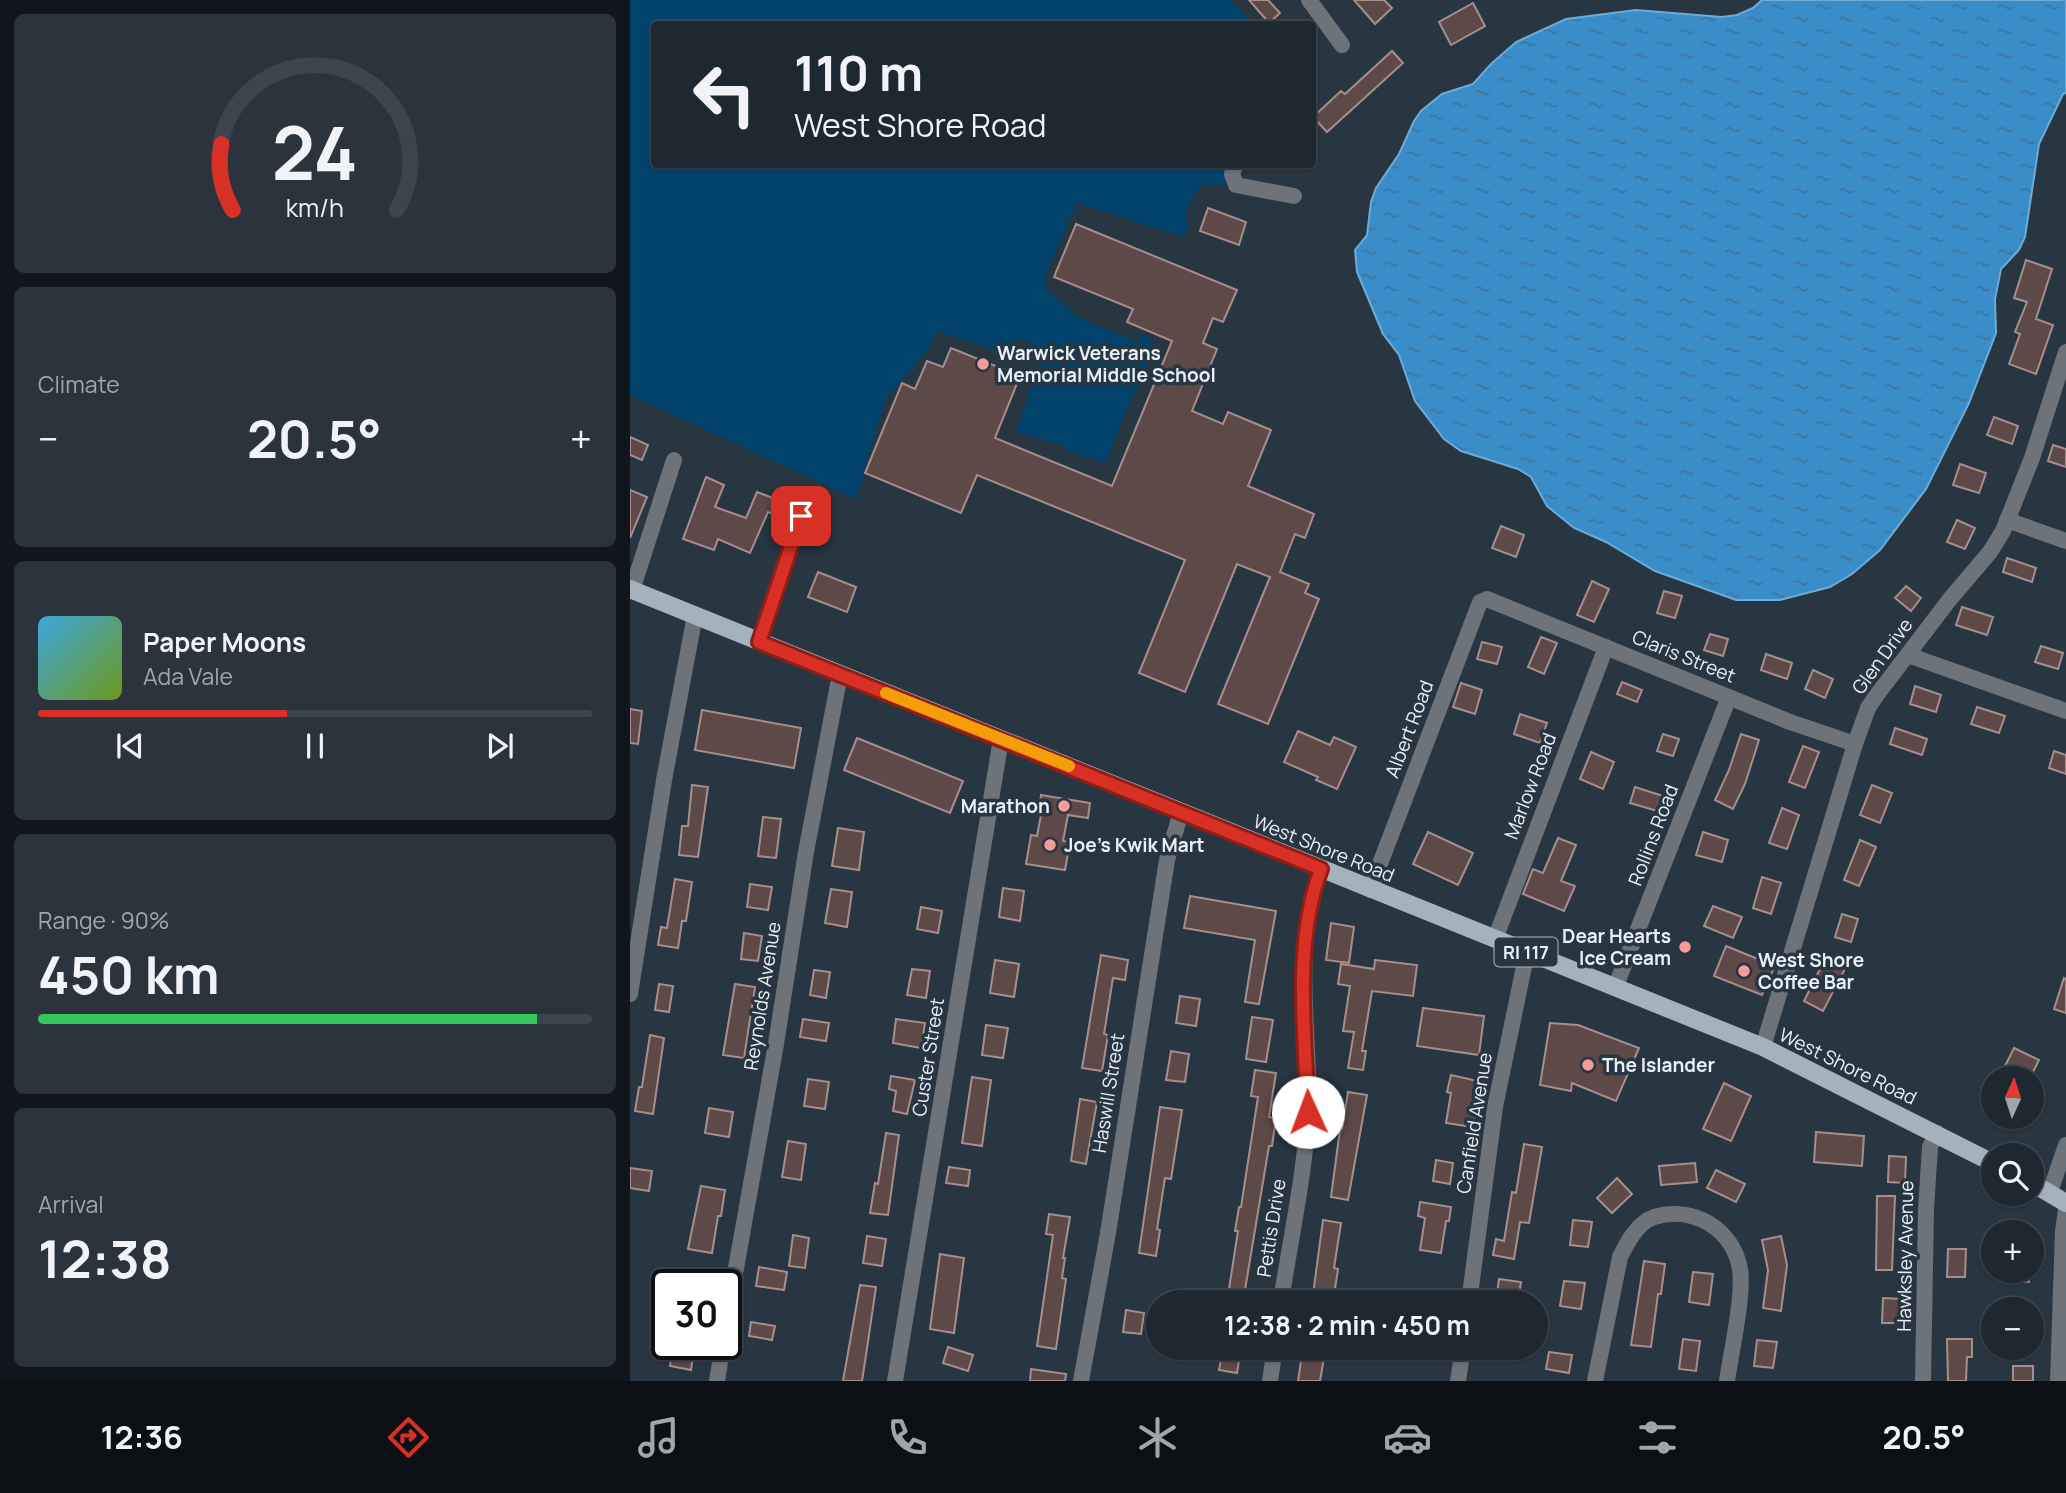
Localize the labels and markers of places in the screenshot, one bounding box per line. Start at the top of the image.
place label: Warwick Veterans Memorial Middle School [997,340,1216,388]
marker: Warwick Veterans Memorial Middle School [975,356,991,372]
pin [771,486,831,546]
place label: Marathon [961,793,1050,819]
marker: Marathon [1056,798,1072,814]
place label: Joe's Kwik Mart [1064,832,1205,858]
marker: Joe's Kwik Mart [1042,837,1058,853]
place label: Dear Hearts Ice Cream [1562,923,1671,971]
marker: Dear Hearts Ice Cream [1677,939,1693,955]
place label: West Shore Coffee Bar [1758,947,1864,995]
marker: West Shore Coffee Bar [1736,963,1752,979]
place label: The Islander [1602,1052,1715,1078]
marker: The Islander [1580,1057,1596,1073]

